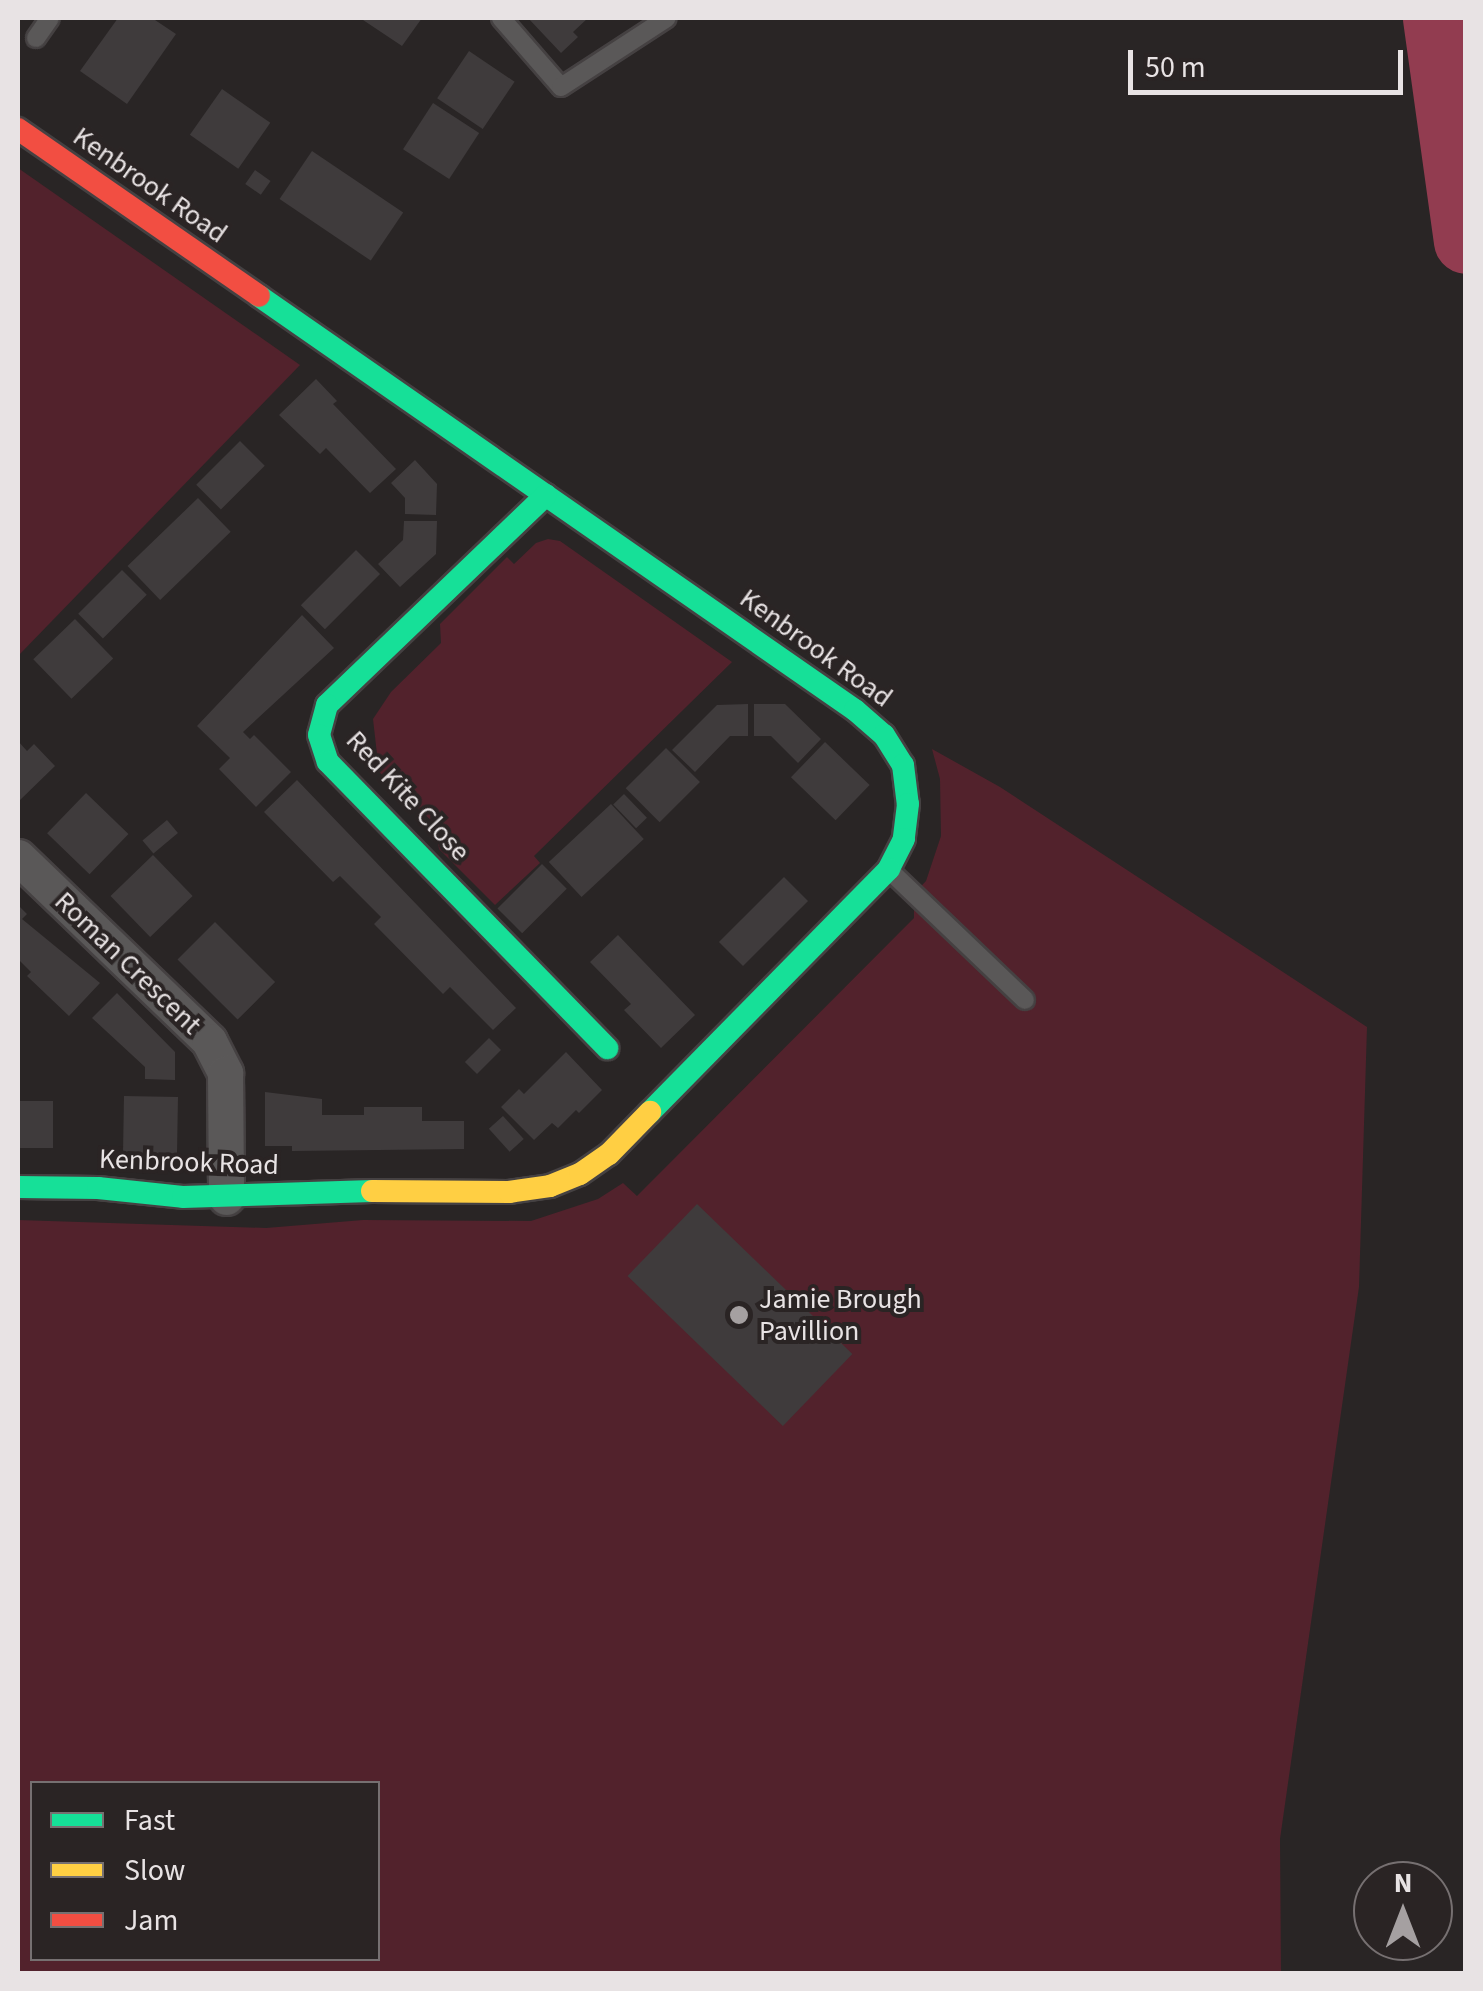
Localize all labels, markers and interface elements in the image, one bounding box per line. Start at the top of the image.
scale bar [1133,30,1408,92]
text: 50 m [1145,46,1206,89]
street label: Kenbrook Road [67,120,233,250]
street label: Kenbrook Road [733,581,899,715]
street label: Red Kite Close [339,724,477,868]
street label: Roman Crescent [48,885,208,1041]
street label: Kenbrook Road [98,1142,280,1182]
place label: Jamie Brough Pavillion [759,1282,922,1348]
marker: Jamie Brough Pavillion [728,1304,750,1326]
legend [30,1781,380,1961]
text: Fast [124,1799,175,1842]
text: Slow [124,1849,185,1892]
north arrow [1353,1861,1453,1961]
text: N [1394,1863,1412,1903]
text: Jam [124,1899,178,1942]

